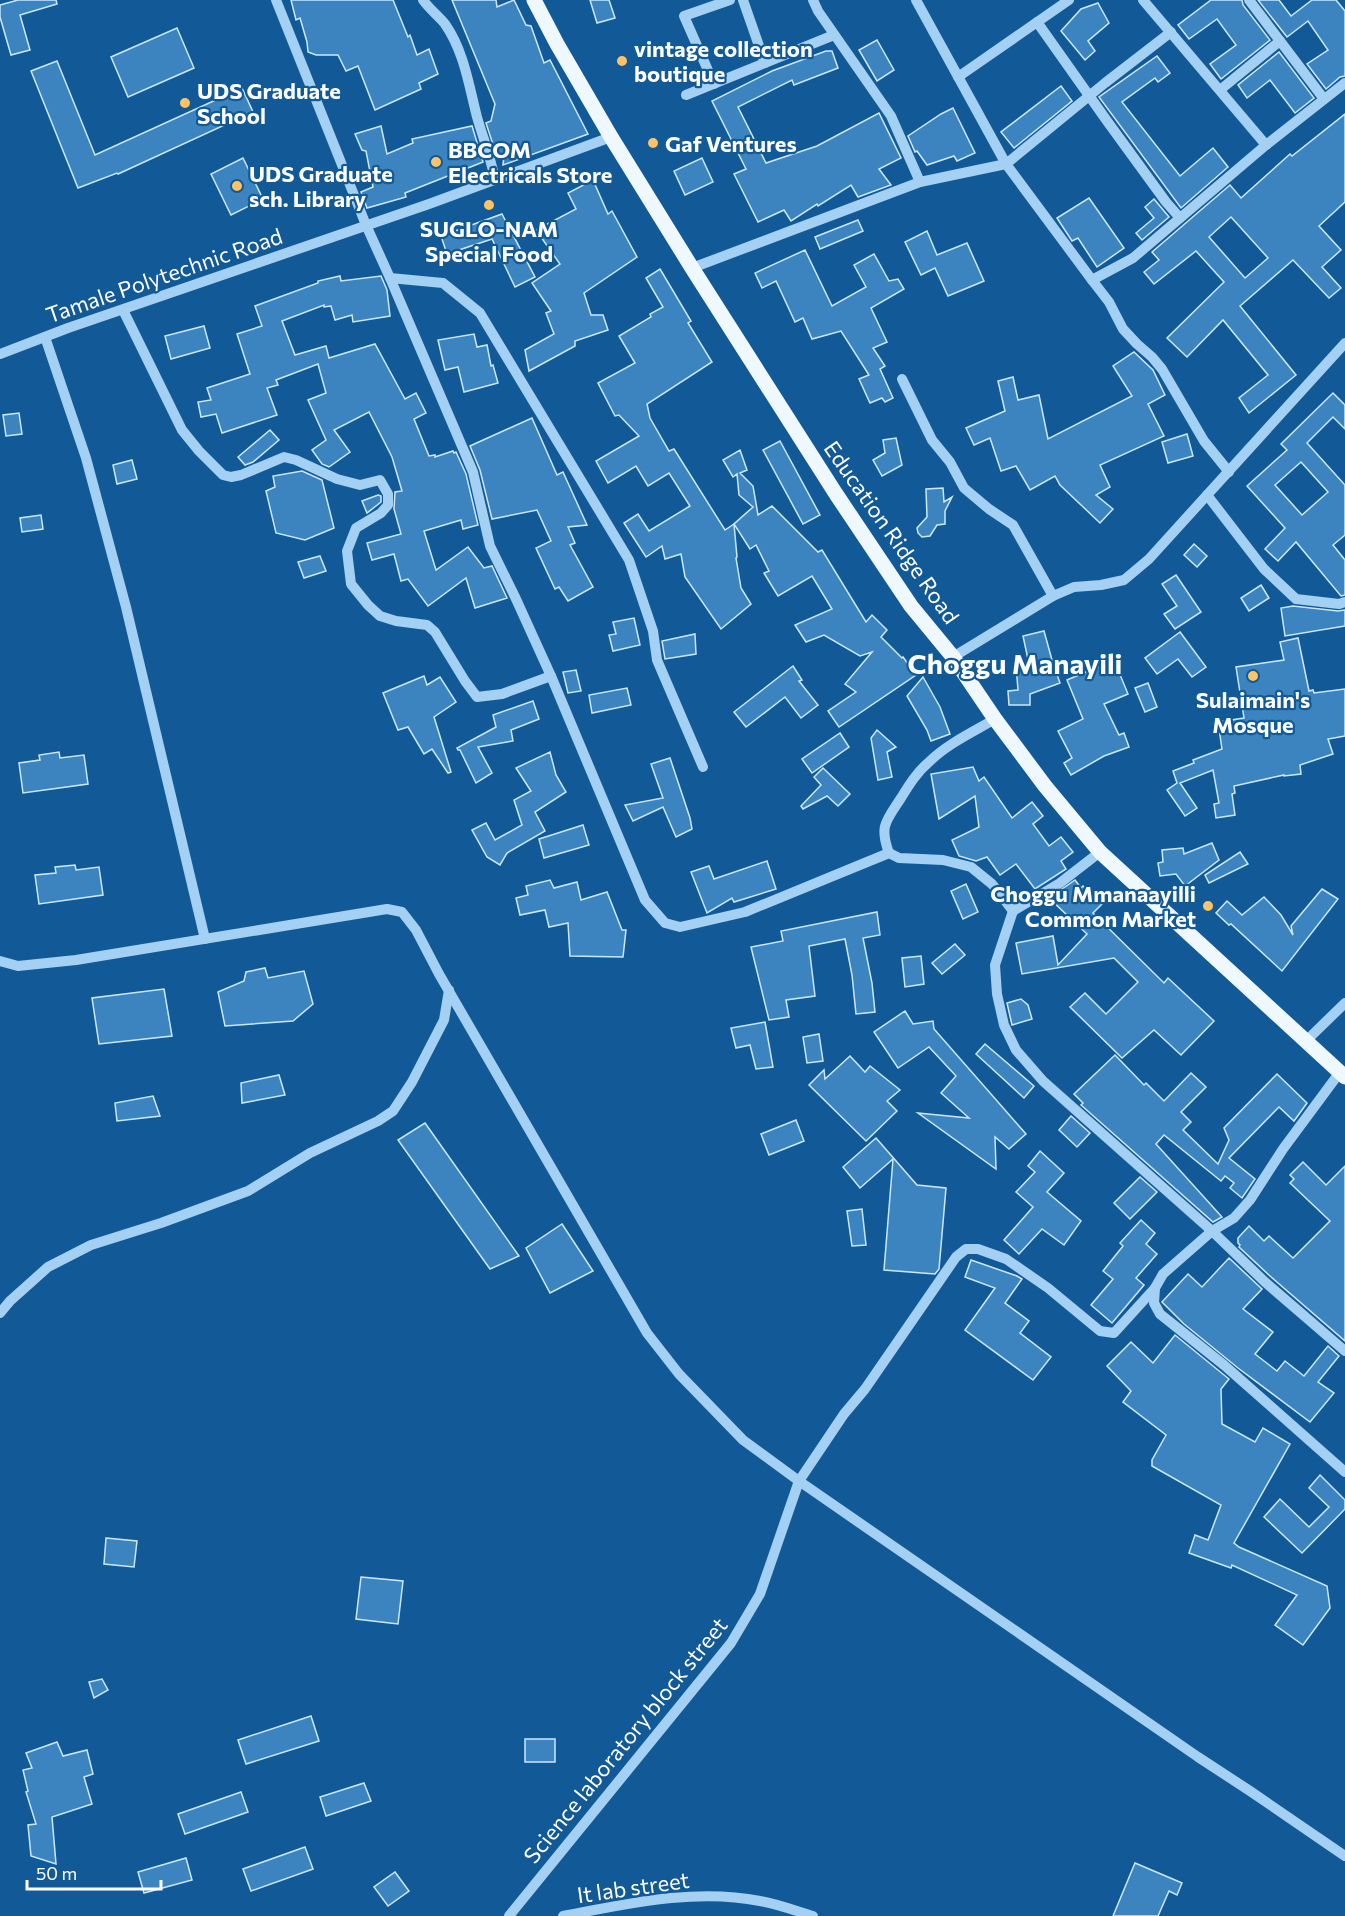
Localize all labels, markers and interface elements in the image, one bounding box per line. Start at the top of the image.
place label: vintage collection boutique [634,35,813,87]
marker: vintage collection boutique [615,54,629,68]
place label: UDS Graduate School [197,77,341,129]
marker: UDS Graduate School [178,96,192,110]
place label: Gaf Ventures [665,130,797,157]
place label: BBCOM Electricals Store [448,136,612,188]
marker: Gaf Ventures [646,136,660,150]
marker: BBCOM Electricals Store [429,155,443,169]
place label: UDS Graduate sch. Library [249,160,393,212]
marker: UDS Graduate sch. Library [230,179,244,193]
marker: SUGLO-NAM Special Food [482,198,496,212]
place label: SUGLO-NAM Special Food [420,215,558,267]
street label: Tamale Polytechnic Road [42,222,286,328]
street label: Education Ridge Road [819,435,965,629]
district label: Choggu Manayili [908,646,1122,680]
marker: Sulaimain's Mosque [1246,669,1260,683]
place label: Sulaimain's Mosque [1196,686,1310,738]
place label: Choggu Mmanaayilli Common Market [990,880,1196,932]
marker: Choggu Mmanaayilli Common Market [1201,899,1215,913]
street label: Science laboratory block street [518,1612,732,1868]
scale bar [27,1853,160,1891]
text: 50 m [36,1862,77,1884]
street label: It lab street [575,1866,691,1908]

